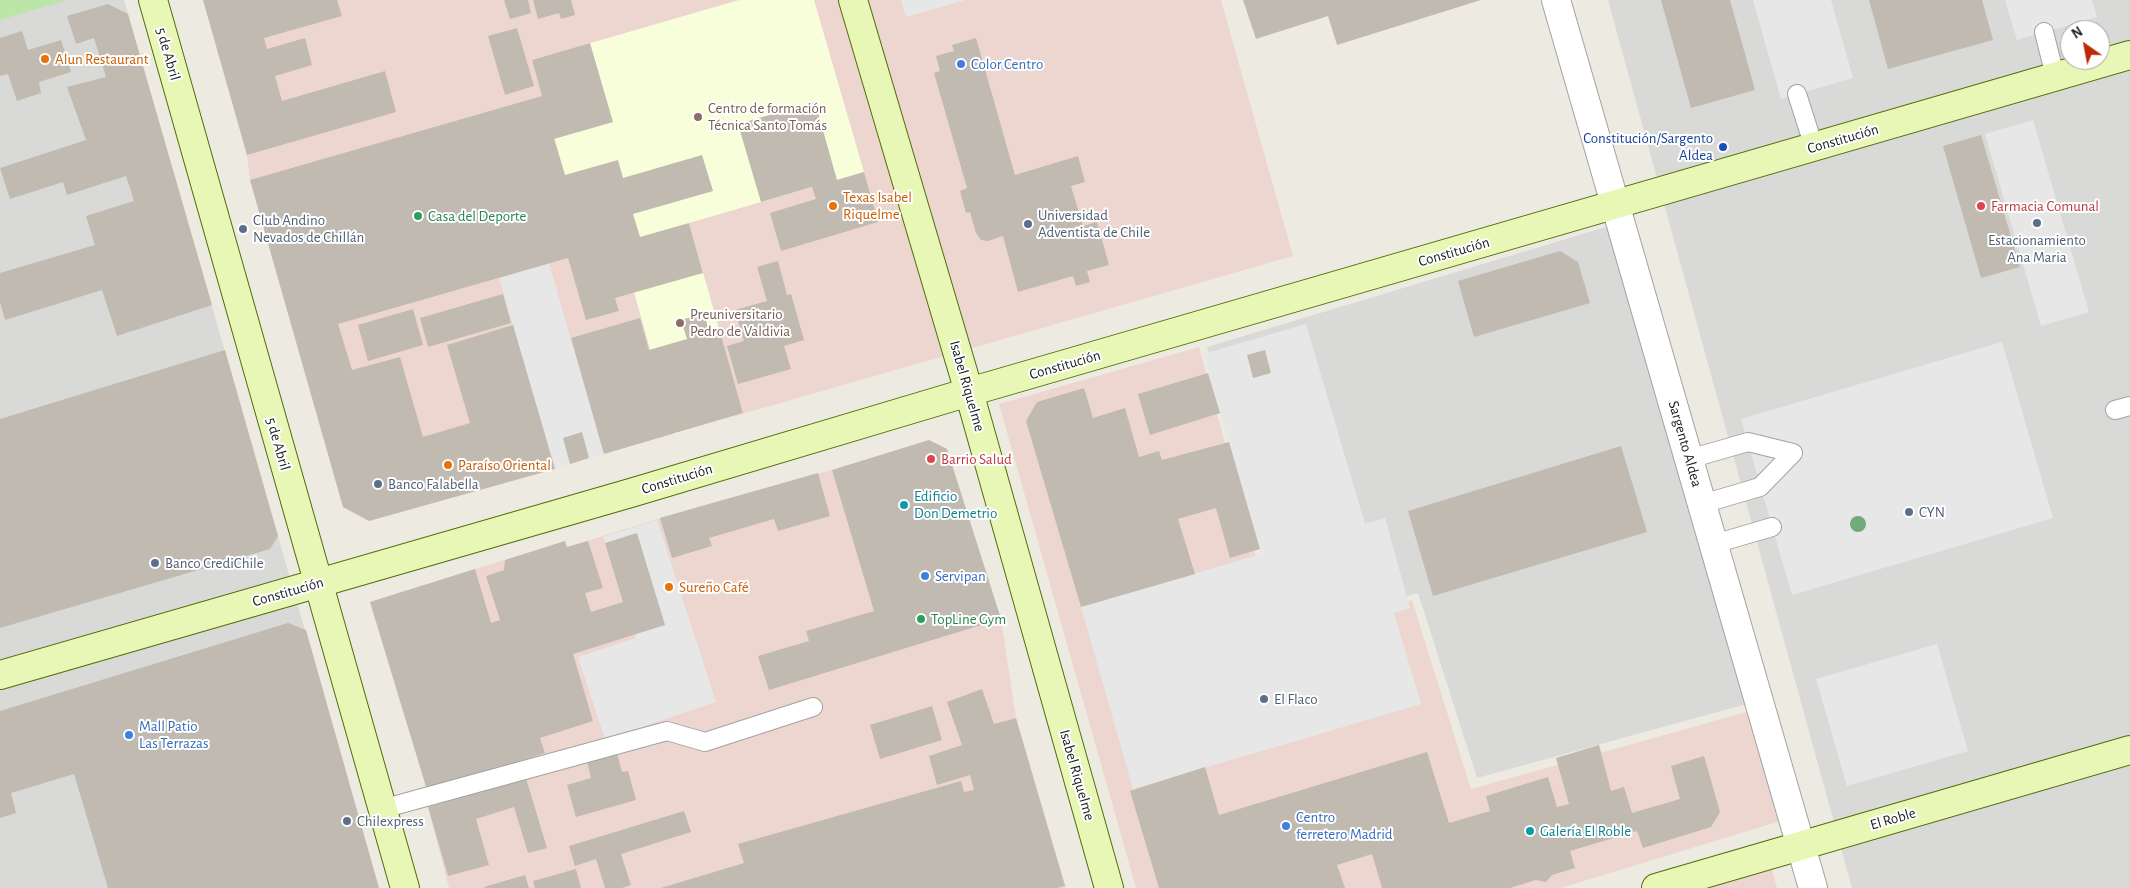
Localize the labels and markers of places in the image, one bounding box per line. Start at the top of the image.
place label: Alun Restaurant [55,50,149,68]
marker: Alun Restaurant [39,53,51,65]
place label: Color Centro [971,55,1043,73]
marker: Color Centro [955,58,967,70]
place label: Centro de formación Técnica Santo Tomás [708,99,827,134]
marker: Centro de formación Técnica Santo Tomás [692,111,704,123]
place label: Constitución/Sargento Aldea [1583,129,1713,164]
marker: Constitución/Sargento Aldea [1717,141,1729,153]
place label: Texas Isabel Riquelme [843,188,912,223]
place label: Farmacia Comunal [1991,197,2099,215]
marker: Texas Isabel Riquelme [827,200,839,212]
marker: Farmacia Comunal [1975,200,1987,212]
place label: Universidad Adventista de Chile [1038,206,1150,241]
place label: Casa del Deporte [428,207,526,225]
marker: Casa del Deporte [412,210,424,222]
place label: Club Andino Nevados de Chillán [253,211,364,246]
marker: Estacionamiento Ana Maria [2031,217,2043,229]
marker: Universidad Adventista de Chile [1022,218,1034,230]
marker: Club Andino Nevados de Chillán [237,223,249,235]
place label: Estacionamiento Ana Maria [1988,231,2086,266]
place label: Preuniversitario Pedro de Valdivia [690,305,790,340]
marker: Preuniversitario Pedro de Valdivia [674,317,686,329]
place label: Barrio Salud [941,450,1012,468]
marker: Barrio Salud [925,453,937,465]
place label: Paraíso Oriental [458,456,551,474]
marker: Paraíso Oriental [442,459,454,471]
place label: Banco Falabella [388,475,479,493]
marker: Banco Falabella [372,478,384,490]
place label: Edificio Don Demetrio [914,487,997,522]
marker: Edificio Don Demetrio [898,499,910,511]
place label: CYN [1919,503,1945,521]
marker: CYN [1903,506,1915,518]
place label: Banco CrediChile [165,554,264,572]
marker: Banco CrediChile [149,557,161,569]
place label: Servipan [935,567,986,585]
marker: Servipan [919,570,931,582]
place label: Sureño Café [679,578,749,596]
marker: Sureño Café [663,581,675,593]
place label: TopLine Gym [931,610,1006,628]
marker: TopLine Gym [915,613,927,625]
place label: El Flaco [1274,690,1318,708]
marker: El Flaco [1258,693,1270,705]
place label: Mall Patio Las Terrazas [139,717,209,752]
marker: Mall Patio Las Terrazas [123,729,135,741]
place label: Centro ferretero Madrid [1296,808,1393,843]
place label: Chilexpress [357,812,424,830]
marker: Chilexpress [341,815,353,827]
marker: Centro ferretero Madrid [1280,820,1292,832]
place label: Galería El Roble [1540,822,1631,840]
marker: Galería El Roble [1524,825,1536,837]

